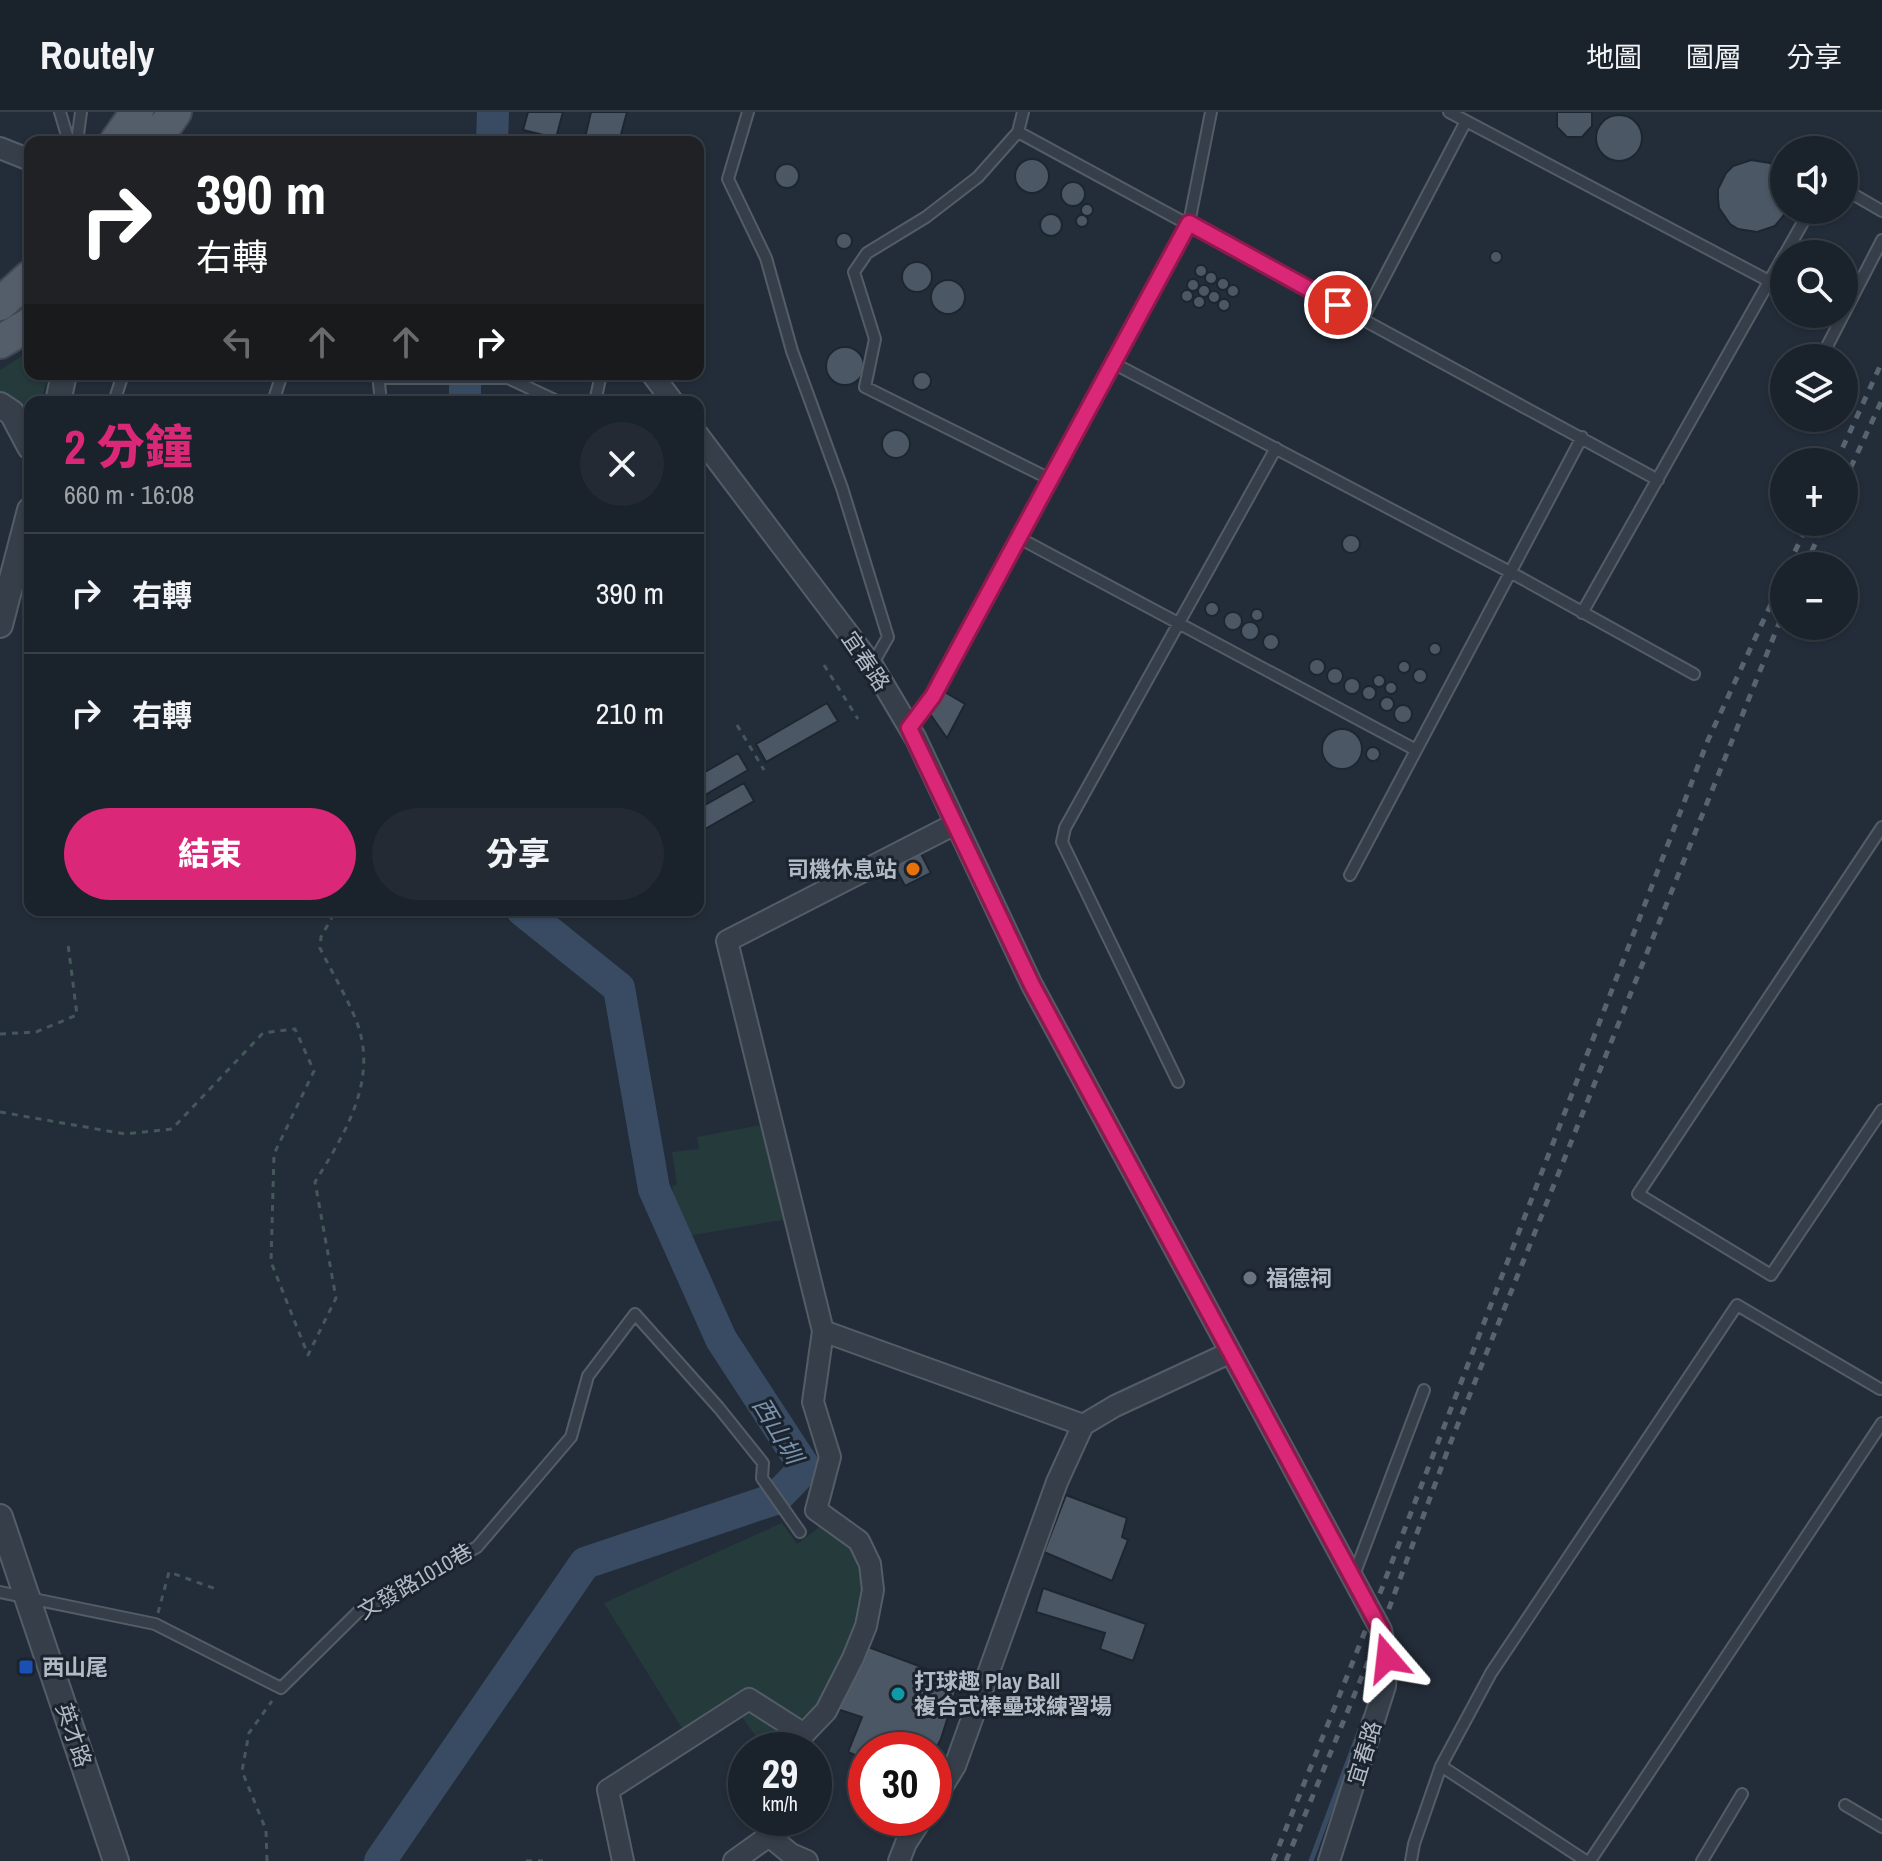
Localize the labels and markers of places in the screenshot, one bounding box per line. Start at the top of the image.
pin [1304,271,1372,339]
place label: 司機休息站 [787,854,897,884]
marker: 司機休息站 [904,860,922,878]
place label: 福德祠 [1266,1263,1332,1293]
marker: 福德祠 [1241,1269,1259,1287]
place label: 西山尾 [42,1652,108,1682]
marker: 西山尾 [17,1658,35,1676]
place label: 打球趣 Play Ball 複合式棒壘球練習場 [914,1666,1112,1721]
marker: 打球趣 Play Ball 複合式棒壘球練習場 [889,1685,907,1703]

